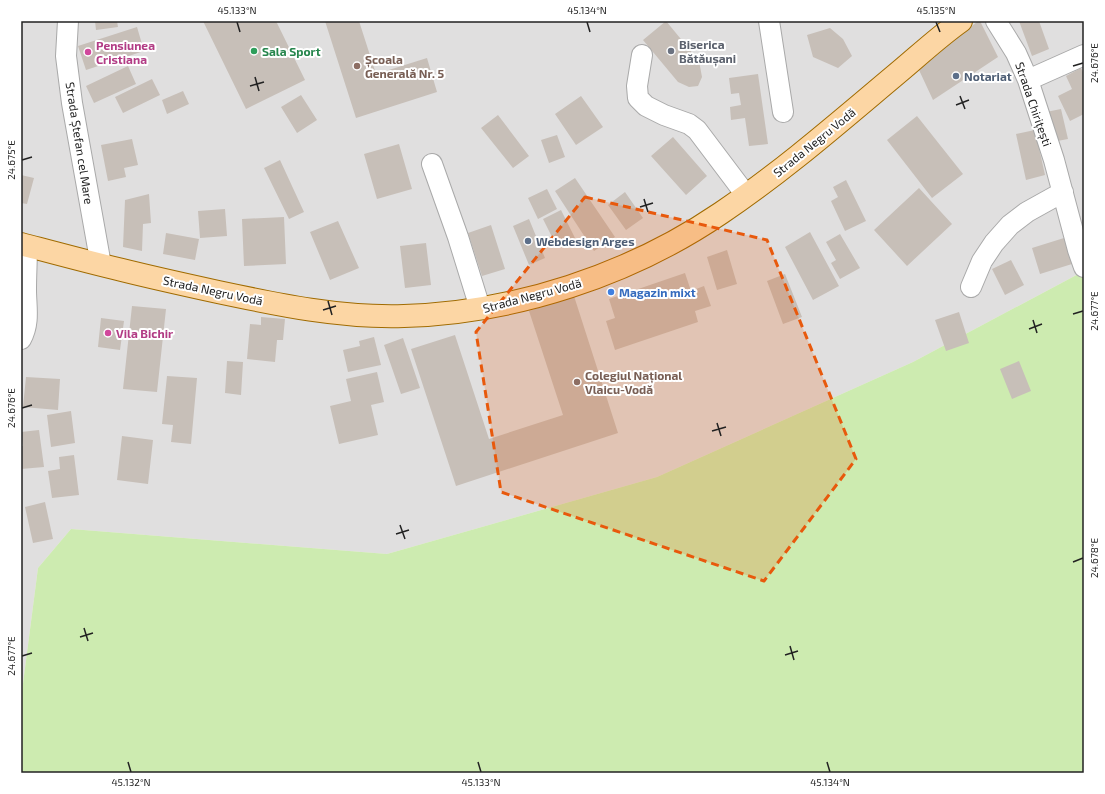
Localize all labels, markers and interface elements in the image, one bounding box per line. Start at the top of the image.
text: 45.133°N [217,4,257,16]
text: 45.134°N [567,4,607,16]
text: 45.135°N [917,4,955,16]
place label: Biserica Bătăușani [679,37,736,67]
place label: Pensiunea Cristiana [96,38,155,66]
text: 24.676°E [1088,43,1100,83]
place label: Sala Sport [262,44,321,58]
marker: Sala Sport [249,46,259,56]
marker: Biserica Bătăușani [666,46,676,56]
marker: Pensiunea Cristiana [83,47,93,57]
place label: Școala Generală Nr. 5 [365,52,444,80]
street label: Strada Chirițești [1011,60,1055,149]
marker: Școala Generală Nr. 5 [352,61,362,71]
place label: Notariat [964,69,1012,83]
marker: Notariat [951,71,961,81]
street label: Strada Ștefan cel Mare [61,81,97,205]
street label: Strada Negru Vodă [770,105,858,179]
text: 24.675°E [5,140,17,180]
place label: Webdesign Arges [536,234,635,248]
marker: Webdesign Arges [523,236,533,246]
street label: Strada Negru Vodă [162,273,264,307]
street label: Strada Negru Vodă [481,275,583,315]
place label: Magazin mixt [619,285,696,299]
marker: Magazin mixt [606,287,616,297]
text: 24.677°E [1088,291,1100,331]
place label: Vila Bichir [116,326,173,340]
marker: Vila Bichir [103,328,113,338]
place label: Colegiul Național Vlaicu-Vodă [585,368,682,396]
marker: Colegiul Național Vlaicu-Vodă [572,377,582,387]
text: 24.676°E [5,388,17,428]
text: 24.678°E [1088,538,1100,578]
text: 24.677°E [5,636,17,676]
text: 45.132°N [111,776,151,788]
text: 45.133°N [461,776,501,788]
text: 45.134°N [810,776,850,788]

